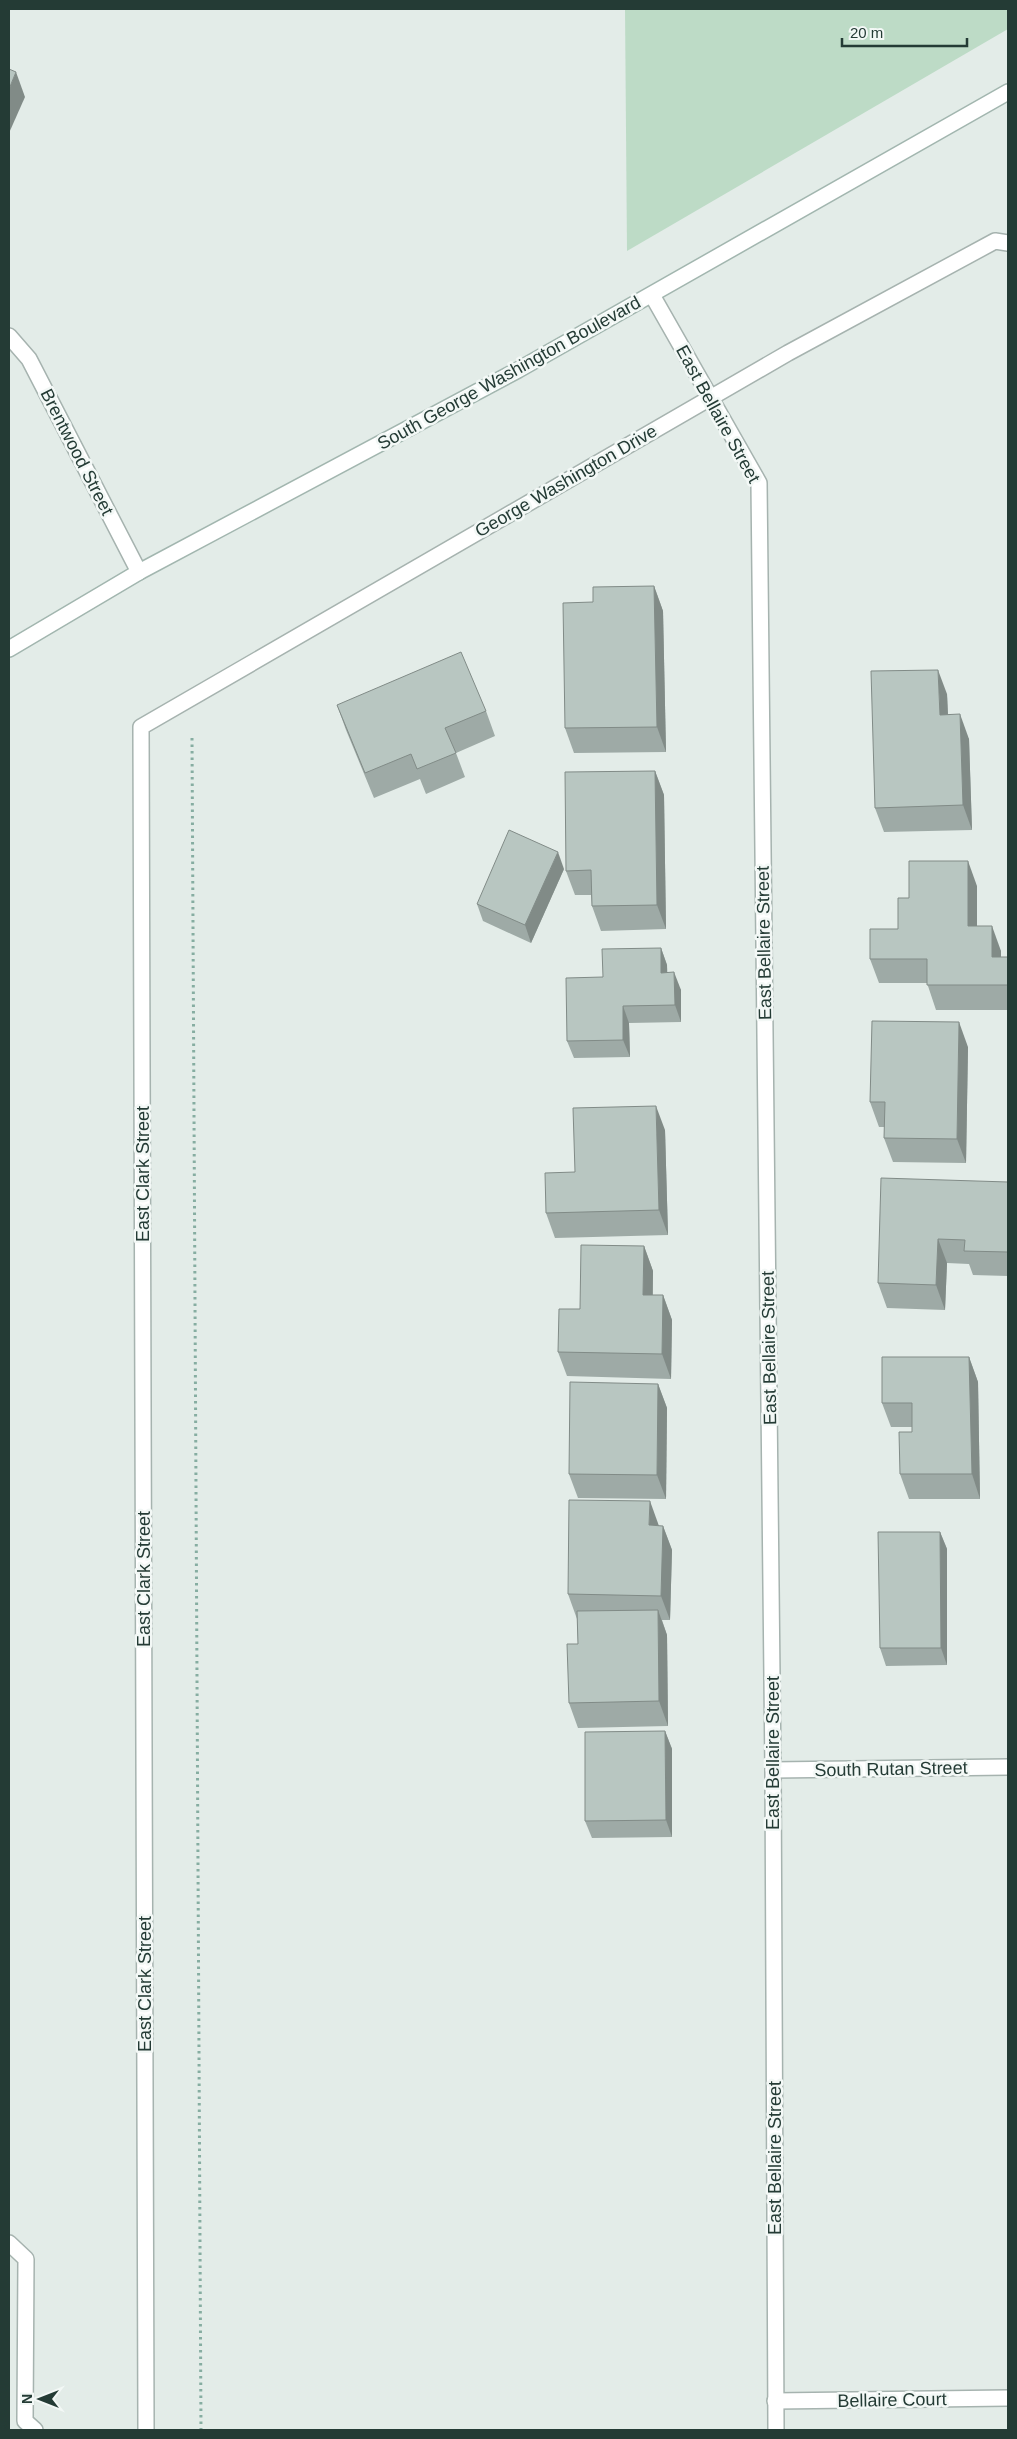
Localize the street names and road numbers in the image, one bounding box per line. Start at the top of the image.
street label: South George Washington Boulevard [374,292,644,454]
street label: East Bellaire Street [672,342,764,486]
street label: Brentwood Street [37,386,117,518]
street label: George Washington Drive [472,421,660,541]
street label: East Bellaire Street [753,866,775,1020]
street label: East Clark Street [133,1106,153,1242]
street label: East Bellaire Street [758,1271,780,1425]
street label: East Clark Street [134,1511,154,1647]
street label: East Bellaire Street [763,1676,783,1830]
street label: South Rutan Street [814,1758,968,1780]
street label: East Clark Street [135,1916,155,2052]
street label: East Bellaire Street [765,2081,785,2235]
street label: Bellaire Court [837,2389,947,2411]

